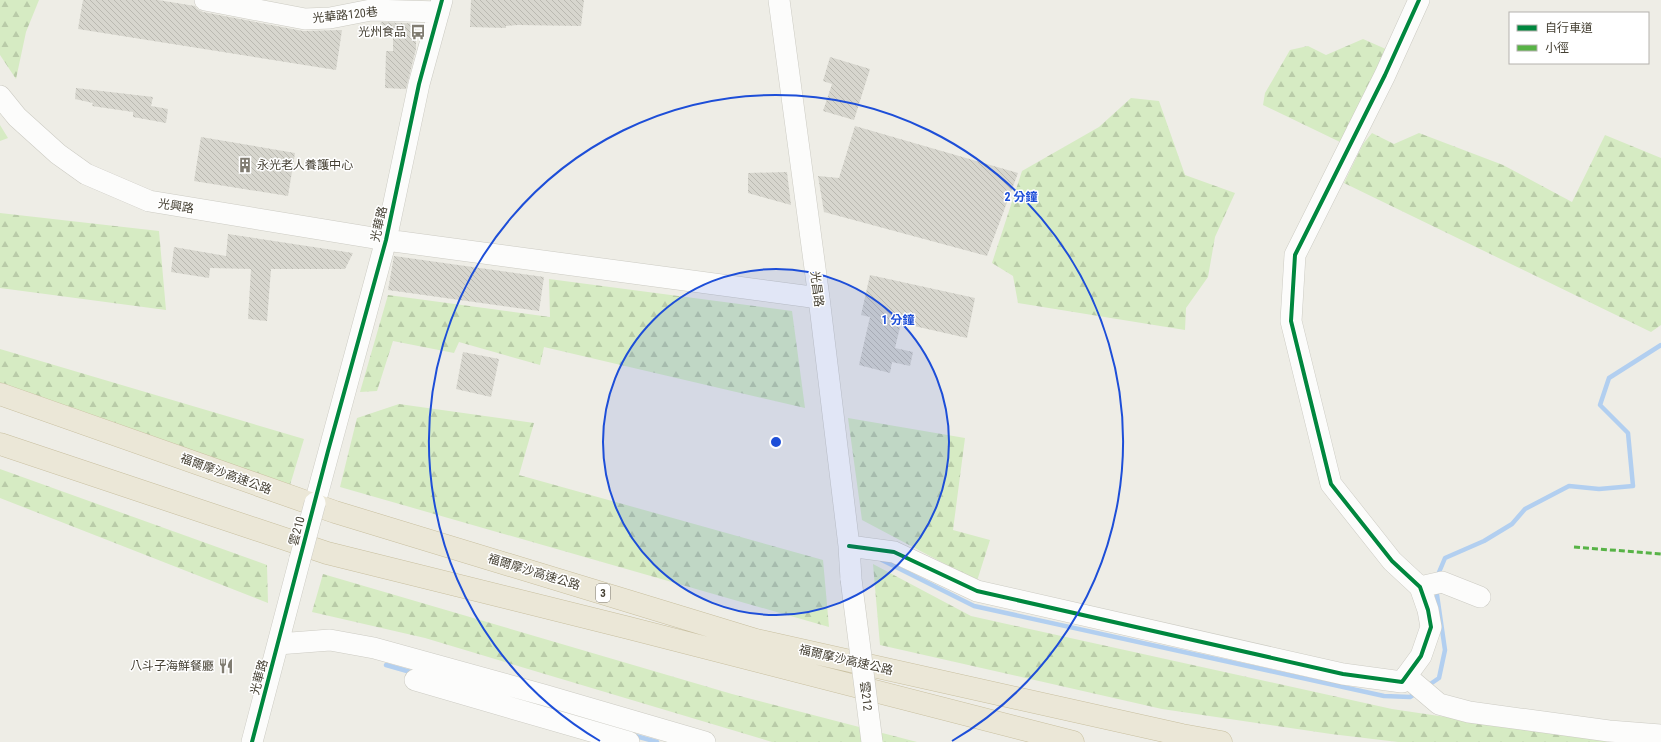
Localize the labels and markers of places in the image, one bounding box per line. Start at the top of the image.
bus stop icon: 光州食品 [409,23,427,41]
place label: 光州食品 [358,25,406,39]
building icon: 永光老人養護中心 [236,156,254,174]
place label: 永光老人養護中心 [257,158,353,172]
centre of rings [769,435,783,449]
restaurant icon: 八斗子海鮮餐廳 [217,657,235,675]
place label: 八斗子海鮮餐廳 [130,659,214,673]

